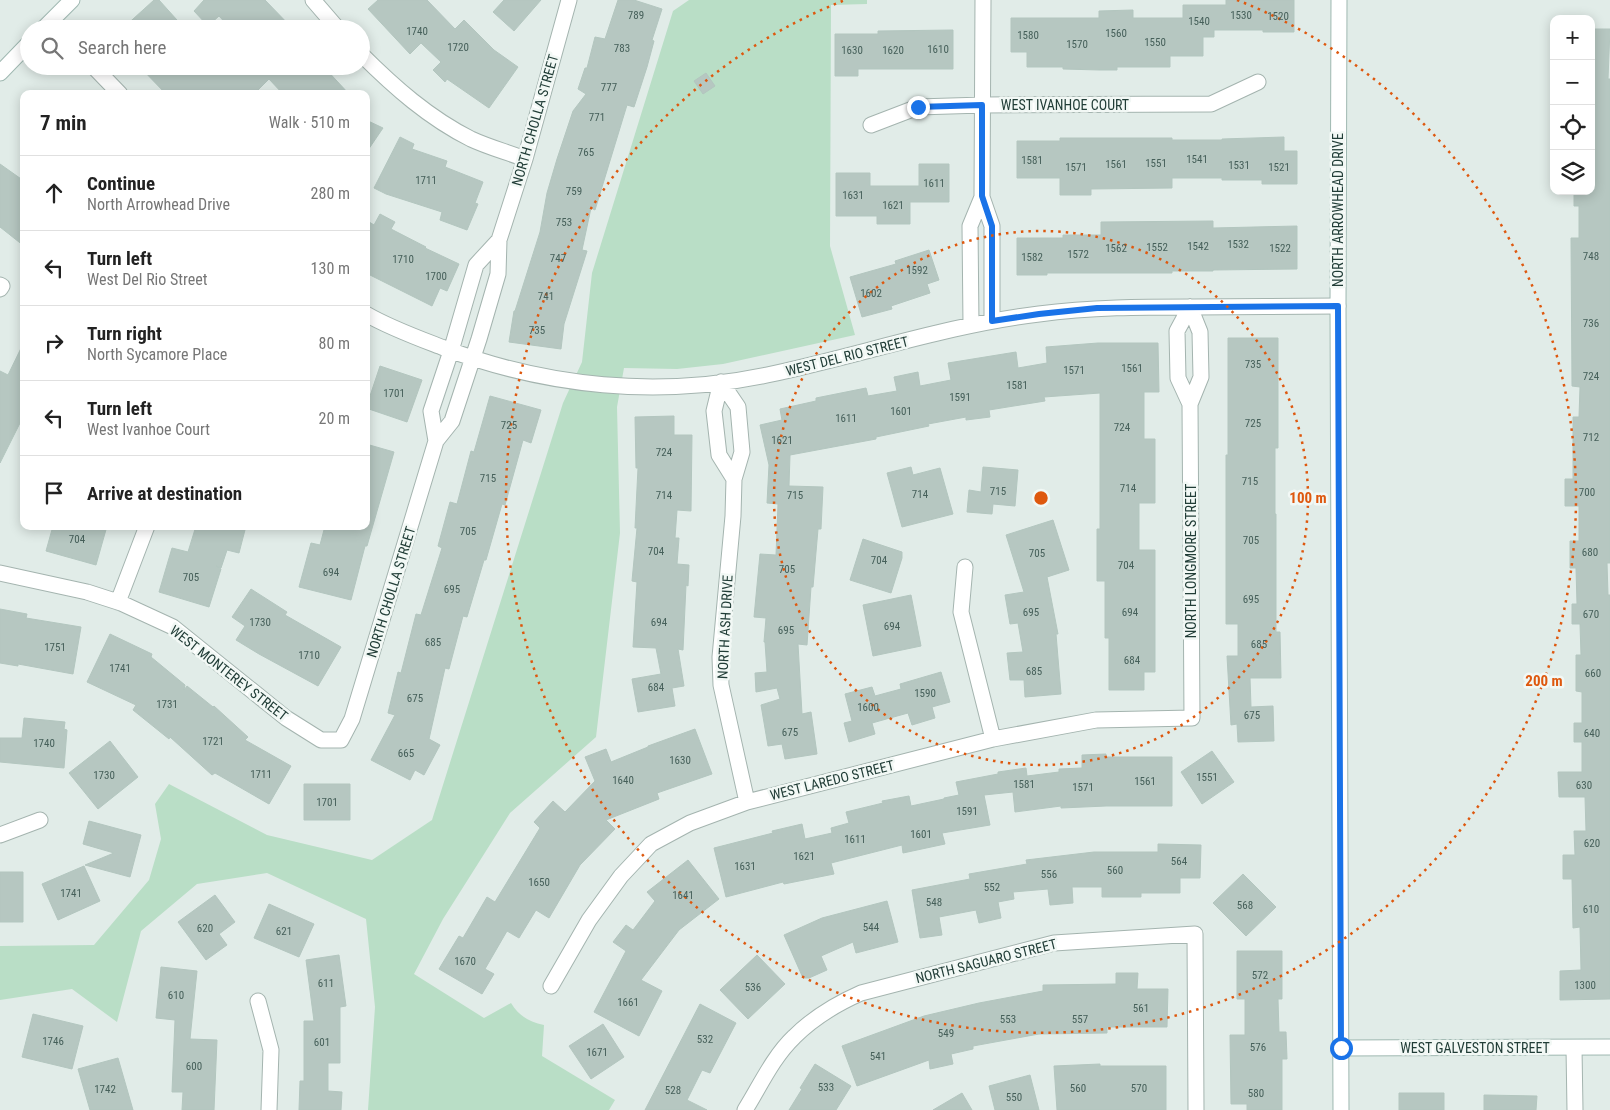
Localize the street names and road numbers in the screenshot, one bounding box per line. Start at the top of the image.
street label: NORTH CHOLLA STREET [509,52,561,188]
street label: WEST IVANHOE COURT [1001,97,1129,113]
street label: NORTH ARROWHEAD DRIVE [1330,133,1346,287]
street label: WEST DEL RIO STREET [784,333,910,379]
street label: NORTH LONGMORE STREET [1183,484,1199,638]
street label: NORTH CHOLLA STREET [363,525,419,659]
street label: NORTH ASH DRIVE [714,575,736,679]
street label: WEST MONTEREY STREET [167,622,291,724]
street label: WEST LAREDO STREET [768,757,896,803]
street label: NORTH SAGUARO STREET [914,936,1058,986]
street label: WEST GALVESTON STREET [1400,1040,1550,1056]

